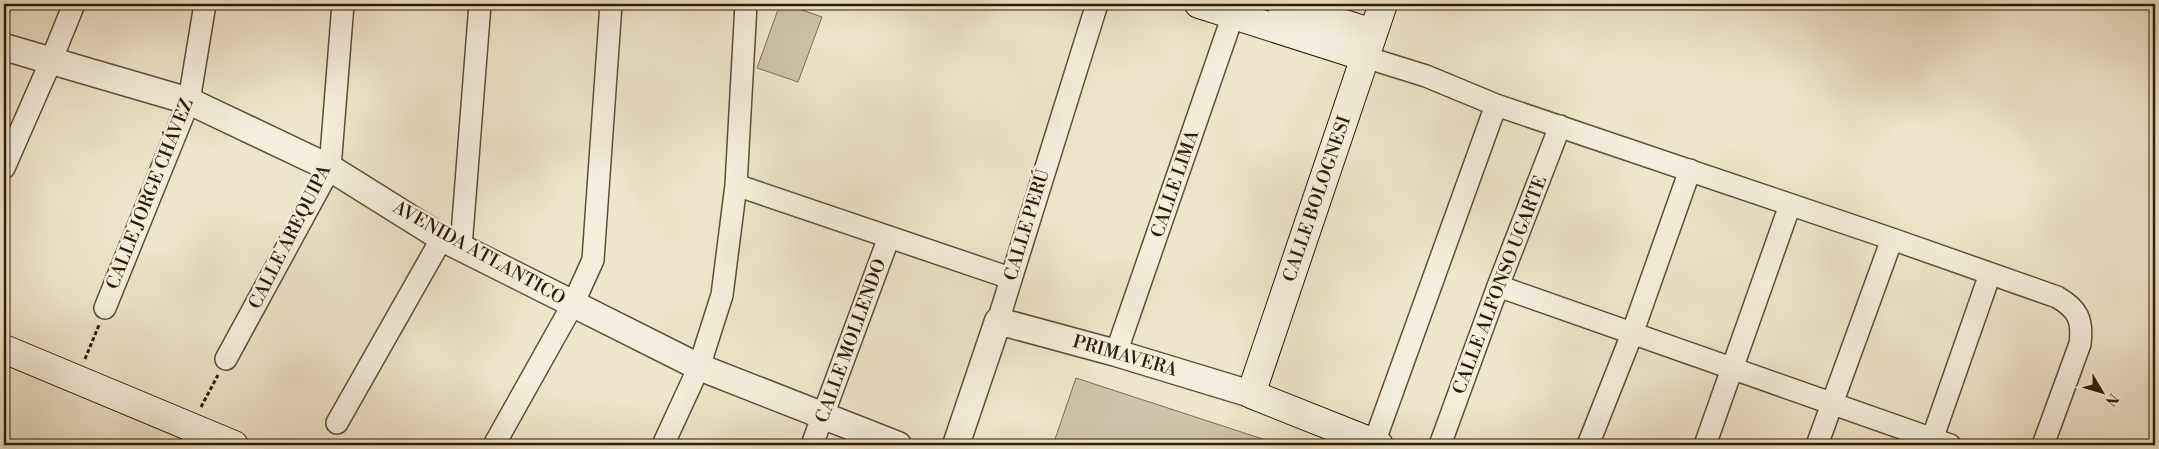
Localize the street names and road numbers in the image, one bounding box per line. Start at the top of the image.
street label: CALLE JORGE CHÁVEZ [101,95,199,293]
street label: CALLE BOLOGNESI [1278,113,1356,285]
street label: CALLE LIMA [1146,127,1204,241]
street label: CALLE AREQUIPA [244,160,337,313]
street label: CALLE PERÚ [999,166,1055,283]
street label: CALLE ALFONSO UGARTE [1448,172,1552,398]
street label: AVENIDA ATLANTICO [388,196,569,310]
street label: CALLE MOLLENDO [811,256,891,426]
street label: PRIMAVERA [1070,330,1181,382]

